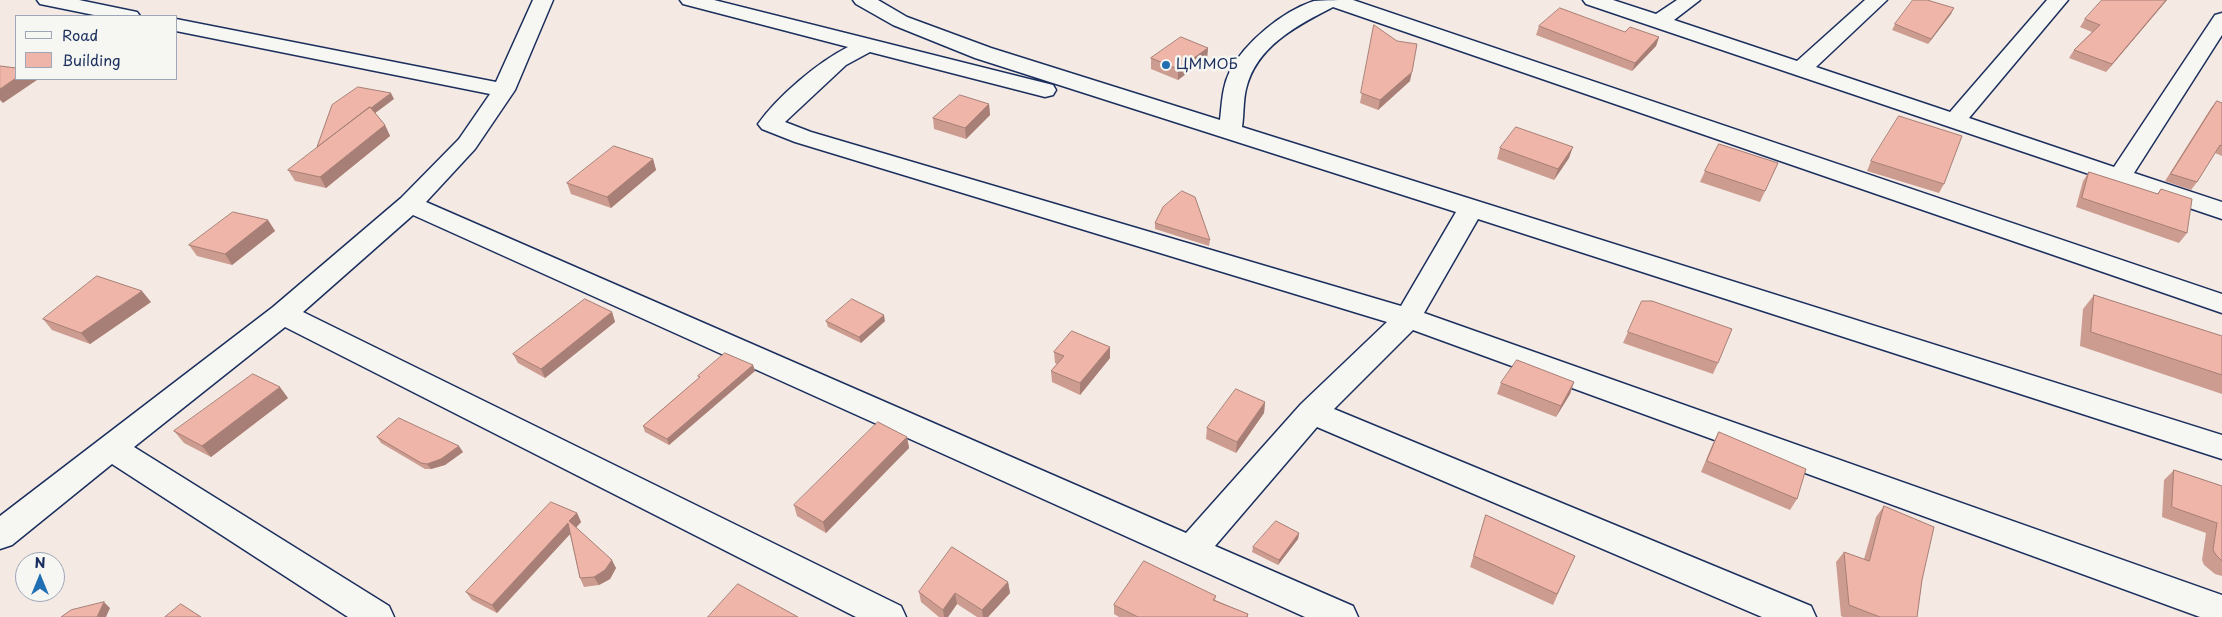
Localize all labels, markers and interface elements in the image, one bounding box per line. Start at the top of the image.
legend [15,15,178,80]
text: Road [62,23,98,46]
text: Building [62,48,121,71]
place label: ЦММОБ [1176,56,1238,74]
marker: ЦММОБ [1160,59,1172,71]
north arrow [15,552,65,602]
text: N [34,552,46,573]

